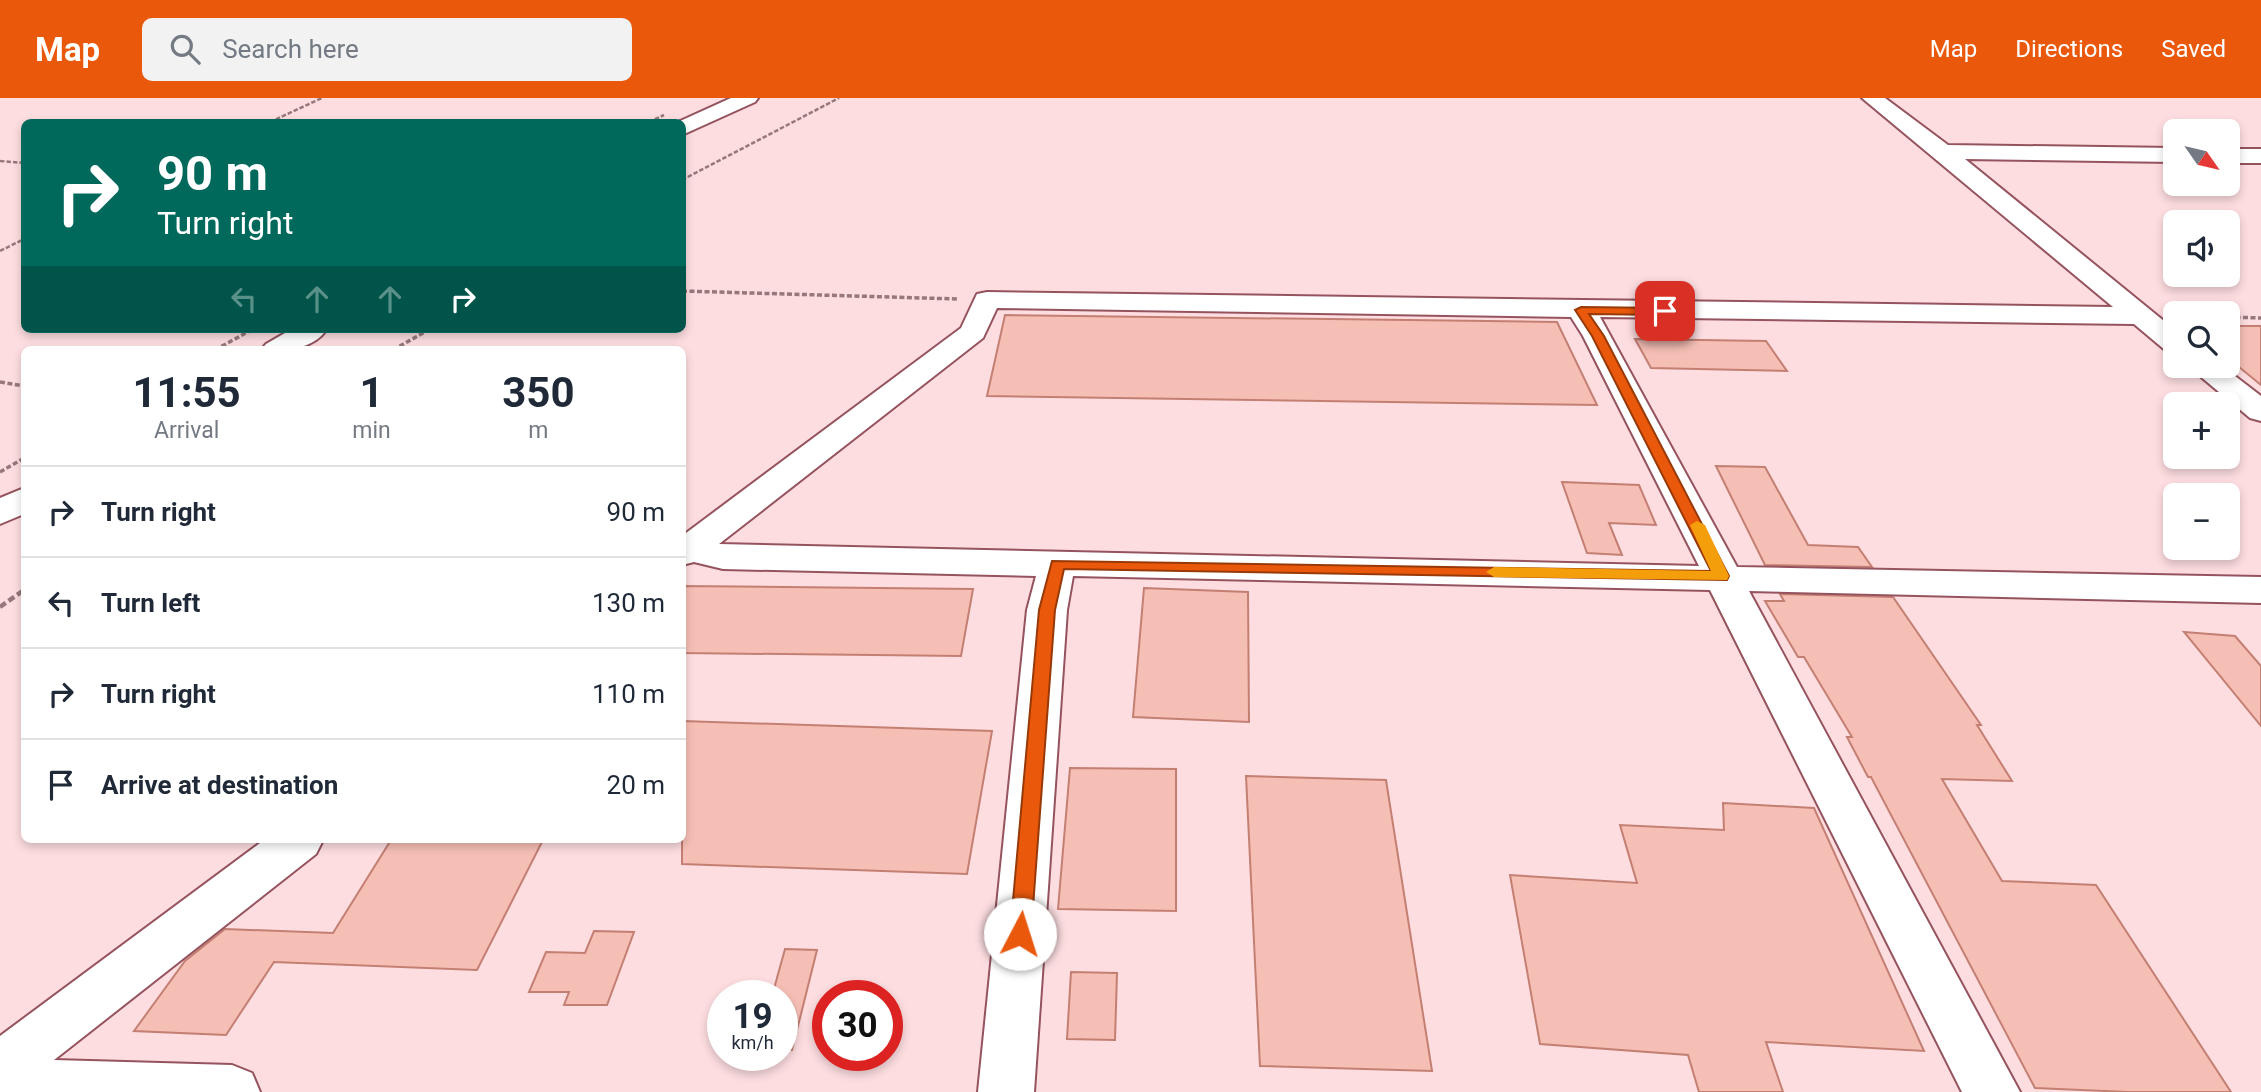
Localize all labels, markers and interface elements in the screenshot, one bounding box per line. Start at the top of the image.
search box [142,18,632,81]
text: Map [35,30,100,69]
icon: search [166,30,204,68]
text: Search here [222,34,359,64]
text: Map [1930,35,1977,63]
text: Directions [2015,35,2123,63]
text: Saved [2161,35,2226,63]
north arrow [2163,119,2240,196]
map controls [2163,119,2240,560]
text: 90 m [157,145,268,202]
icon: right [42,147,133,238]
text: Turn right [157,204,293,242]
button: sound [2163,210,2240,287]
icon: left [225,280,263,318]
icon: ahead [298,280,336,318]
icon: ahead [371,280,409,318]
icon: right [444,280,482,318]
pin [1635,281,1695,341]
icon: arrive [1646,292,1684,330]
button: search [2163,301,2240,378]
text: 11:55 [133,368,241,417]
text: 1 [359,368,384,417]
text: 350 [502,368,575,417]
button: + [2163,392,2240,469]
text: Arrival [154,417,219,444]
text: min [352,417,391,444]
text: m [528,417,548,444]
button: − [2163,483,2240,560]
icon: right [42,493,80,531]
text: Turn right [101,497,216,527]
text: 90 m [607,497,665,527]
icon: left [42,584,80,622]
text: Turn left [101,588,200,618]
text: 130 m [592,588,665,618]
icon: right [42,675,80,713]
text: Turn right [101,679,216,709]
text: 110 m [592,679,665,709]
icon: arrive [42,766,80,804]
text: Arrive at destination [101,770,338,800]
text: 20 m [607,770,665,800]
position arrow [983,897,1057,971]
speed limit sign: 30 [812,980,903,1071]
text: 19 [732,996,773,1037]
text: km/h [731,1032,774,1053]

